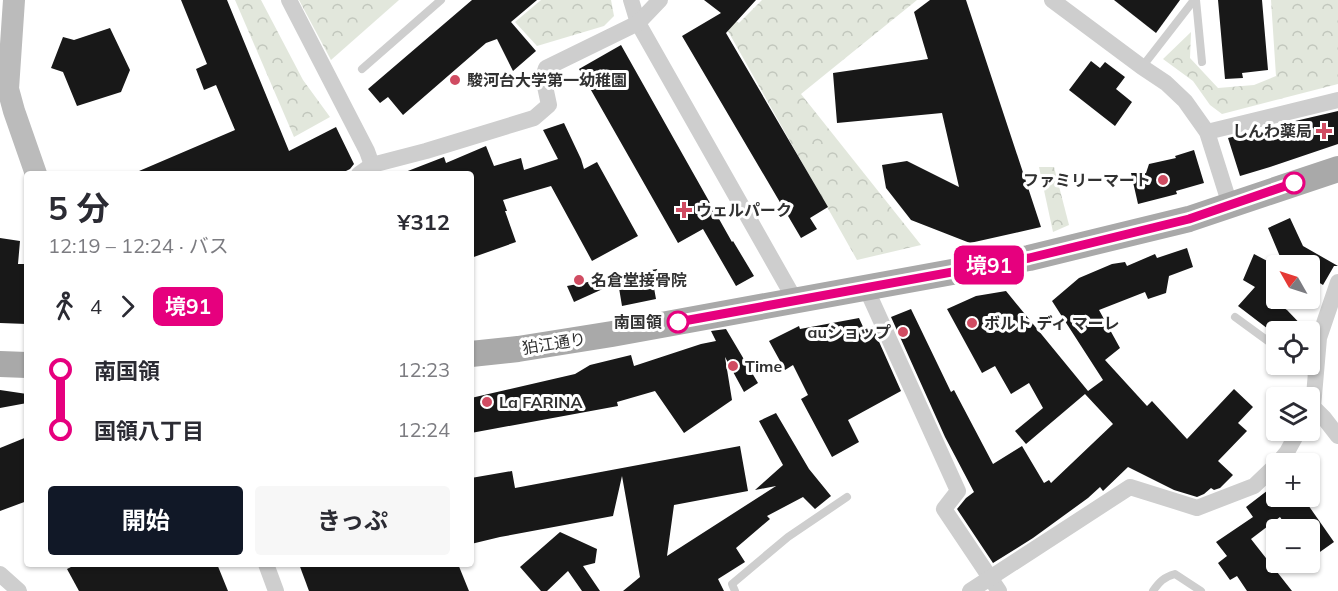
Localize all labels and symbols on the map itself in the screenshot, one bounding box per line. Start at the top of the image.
place label: 駿河台大学第一幼稚園 [467,70,627,90]
marker: 駿河台大学第一幼稚園 [448,73,462,87]
place label: しんわ薬局 [1232,121,1312,141]
marker: しんわ薬局 [1317,124,1331,138]
place label: ファミリーマート [1023,170,1151,190]
unlabelled marker [1283,172,1305,194]
marker: ファミリーマート [1156,173,1170,187]
place label: ウェルパーク [696,200,792,220]
marker: ウェルパーク [677,203,691,217]
line badge: 境91 [954,246,1024,284]
north arrow [1266,255,1320,309]
place label: 名倉堂接骨院 [591,270,687,290]
marker: 名倉堂接骨院 [572,273,586,287]
marker: 南国領 [667,311,689,333]
place label: 南国領 [614,312,662,332]
place label: ボルト ディ マーレ [984,313,1120,333]
marker: ボルト ディ マーレ [965,316,979,330]
place label: auショップ [808,322,891,342]
marker: auショップ [896,325,910,339]
street label: 狛江通り [521,328,587,358]
place label: Time [745,356,782,376]
marker: Time [726,359,740,373]
place label: La FARINA [499,392,582,412]
marker: La FARINA [480,395,494,409]

